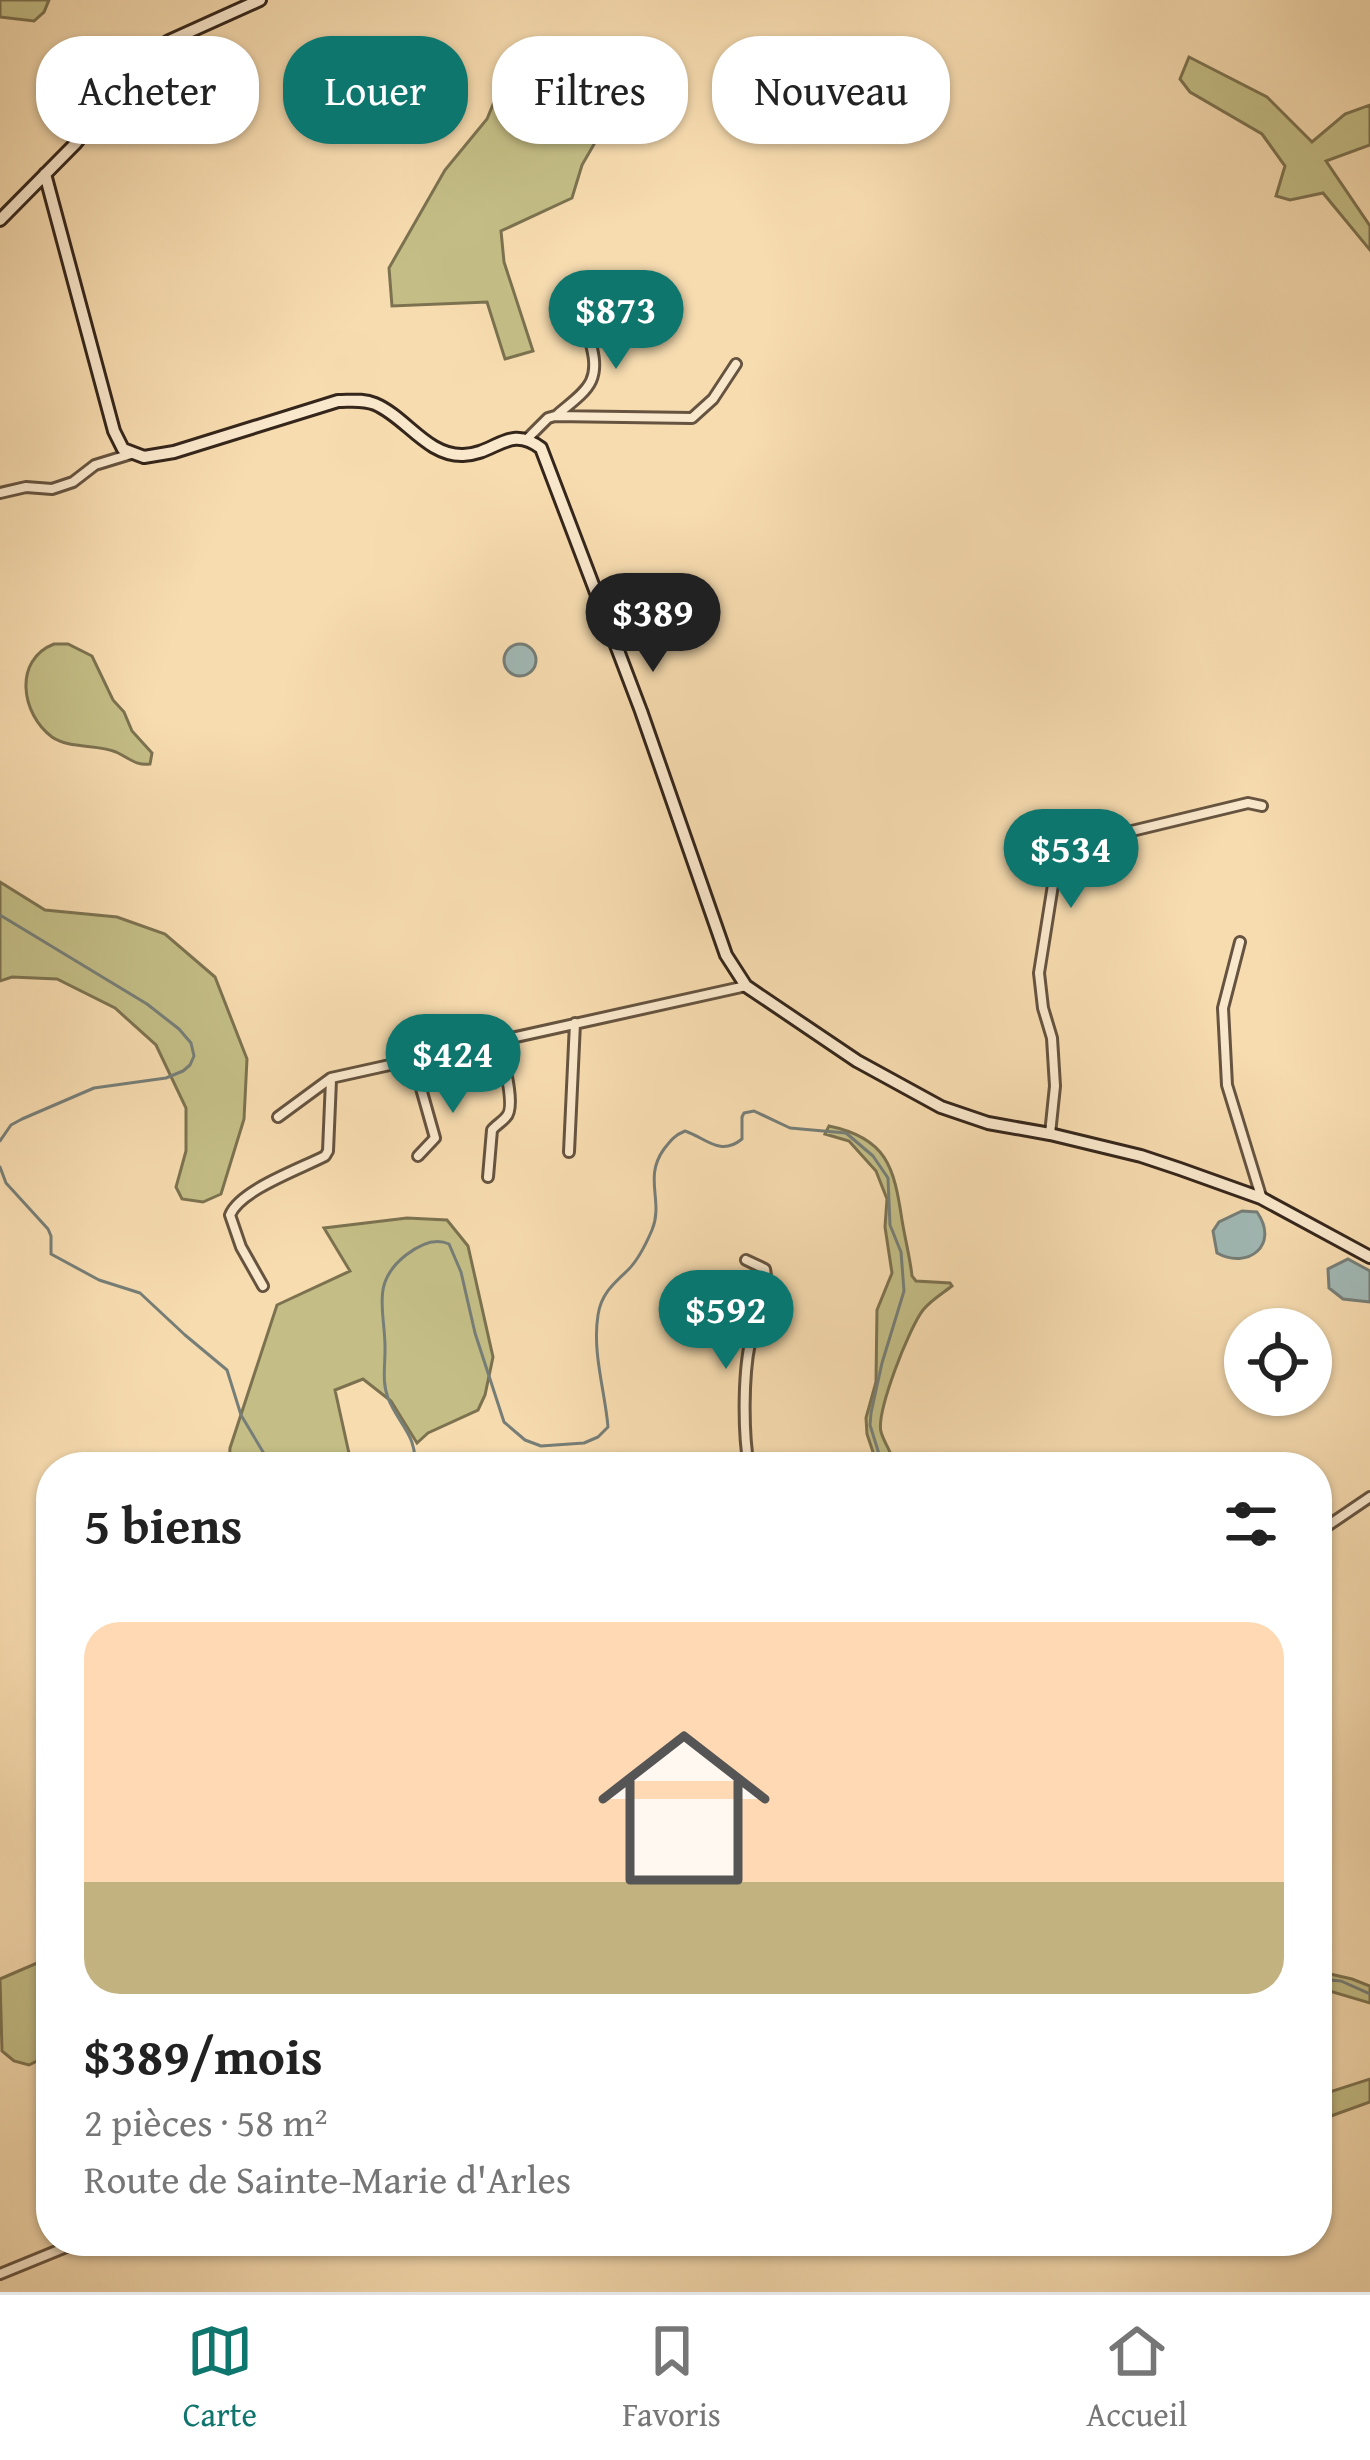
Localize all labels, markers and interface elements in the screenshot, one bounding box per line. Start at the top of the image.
chip: Acheter [36,36,259,144]
chip: Louer [283,36,468,144]
chip: Filtres [492,36,688,144]
chip: Nouveau [712,36,950,144]
pin: $873 [545,270,687,372]
text: $873 [576,280,656,337]
pin: $389 [582,573,724,675]
text: $389 [613,583,693,640]
pin: $534 [1000,809,1142,911]
text: $534 [1031,819,1111,876]
pin: $424 [382,1014,524,1116]
text: $424 [413,1024,493,1081]
pin: $592 [655,1270,797,1372]
text: $592 [686,1280,766,1337]
map controls [1224,1308,1332,1416]
button: locate [1224,1308,1332,1416]
text: 5 biens [84,1487,242,1562]
icon: filters [1218,1491,1284,1557]
icon: home [576,1700,792,1916]
text: $389/mois [84,2018,323,2093]
text: 2 pièces · 58 m² [84,2093,328,2150]
text: Route de Sainte-Marie d'Arles [84,2150,571,2207]
tab: Carte [183,2318,257,2438]
tab: Favoris [622,2318,721,2438]
tab: Accueil [1086,2318,1187,2438]

